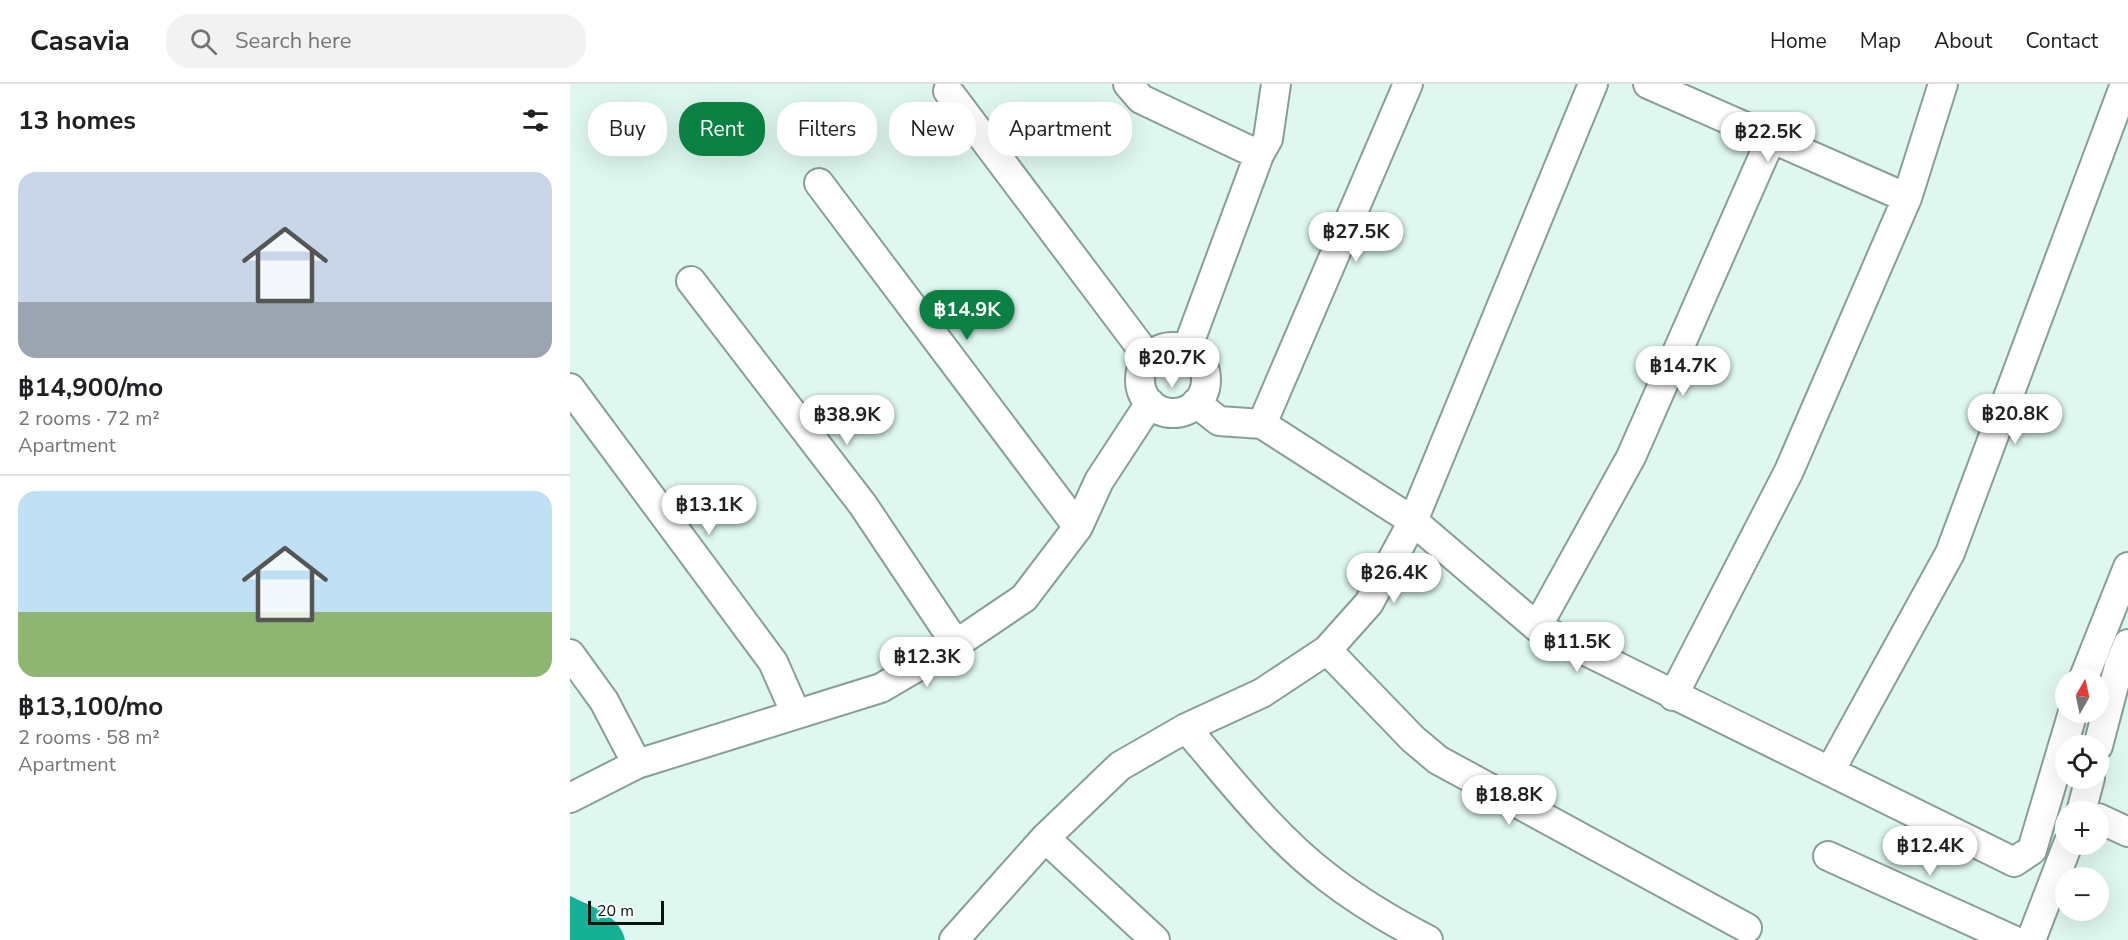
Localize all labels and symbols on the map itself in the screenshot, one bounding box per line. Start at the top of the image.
pin: ฿22.5K [1719,112,1817,163]
pin: ฿27.5K [1307,212,1405,263]
pin: ฿14.9K [918,290,1016,341]
pin: ฿20.7K [1123,338,1221,389]
pin: ฿14.7K [1634,346,1732,397]
pin: ฿20.8K [1966,394,2064,445]
pin: ฿38.9K [798,395,896,446]
pin: ฿13.1K [660,485,758,536]
pin: ฿26.4K [1345,553,1443,604]
pin: ฿11.5K [1528,622,1626,673]
pin: ฿12.3K [878,637,976,688]
north arrow [2055,669,2109,723]
pin: ฿18.8K [1460,775,1558,826]
pin: ฿12.4K [1881,826,1979,877]
scale bar [588,898,664,926]

